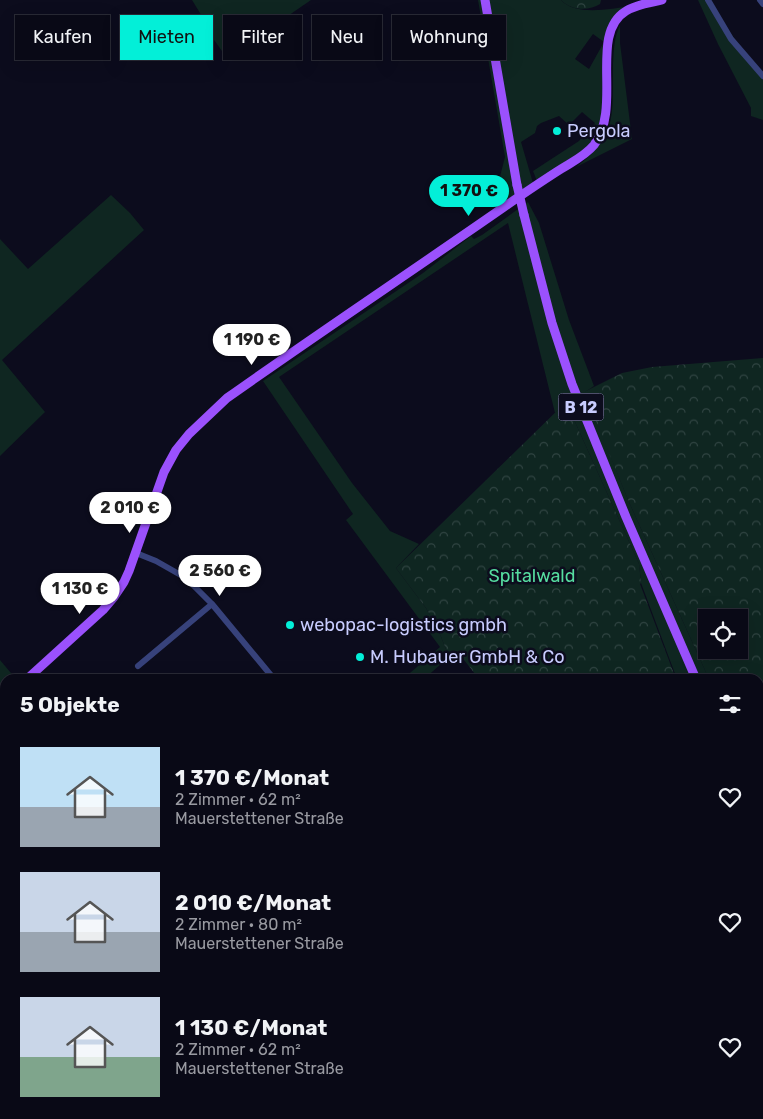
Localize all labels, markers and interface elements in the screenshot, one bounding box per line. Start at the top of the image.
chip: Kaufen [15,15,110,60]
chip: Mieten [120,15,213,60]
chip: Filter [223,15,302,60]
chip: Neu [312,15,382,60]
chip: Wohnung [392,15,506,60]
place label: Pergola [567,120,631,142]
marker: Pergola [551,125,563,137]
pin: 1 370 € [423,174,515,217]
text: 1 370 € [440,181,498,200]
pin: 1 190 € [206,324,298,366]
text: 1 190 € [224,330,280,349]
road number: B 12 [558,394,604,421]
pin: 2 010 € [84,492,176,534]
text: 2 010 € [100,498,160,517]
pin: 2 560 € [174,554,266,597]
text: 2 560 € [189,561,251,580]
park label: Spitalwald [489,565,575,587]
pin: 1 130 € [34,572,126,615]
text: 1 130 € [52,579,108,598]
map controls [698,609,748,659]
button: locate [698,609,748,659]
place label: webopac-logistics gmbh [300,614,507,636]
marker: webopac-logistics gmbh [284,619,296,631]
place label: M. Hubauer GmbH & Co [370,646,565,668]
marker: M. Hubauer GmbH & Co [354,651,366,663]
icon: filters [716,690,744,718]
text: 5 Objekte [20,692,120,717]
text: 1 370 €/Monat [175,765,329,790]
icon: home [60,767,120,827]
icon: heart [716,783,744,811]
text: 2 Zimmer · 62 m² [175,790,301,809]
text: Mauerstettener Straße [175,809,344,828]
text: 2 010 €/Monat [175,890,331,915]
icon: home [60,892,120,952]
icon: heart [716,908,744,936]
text: 2 Zimmer · 80 m² [175,915,302,934]
text: Mauerstettener Straße [175,934,344,953]
text: 1 130 €/Monat [175,1015,327,1040]
icon: home [60,1017,120,1077]
icon: heart [716,1033,744,1061]
text: 2 Zimmer · 62 m² [175,1040,301,1059]
text: Mauerstettener Straße [175,1059,344,1078]

